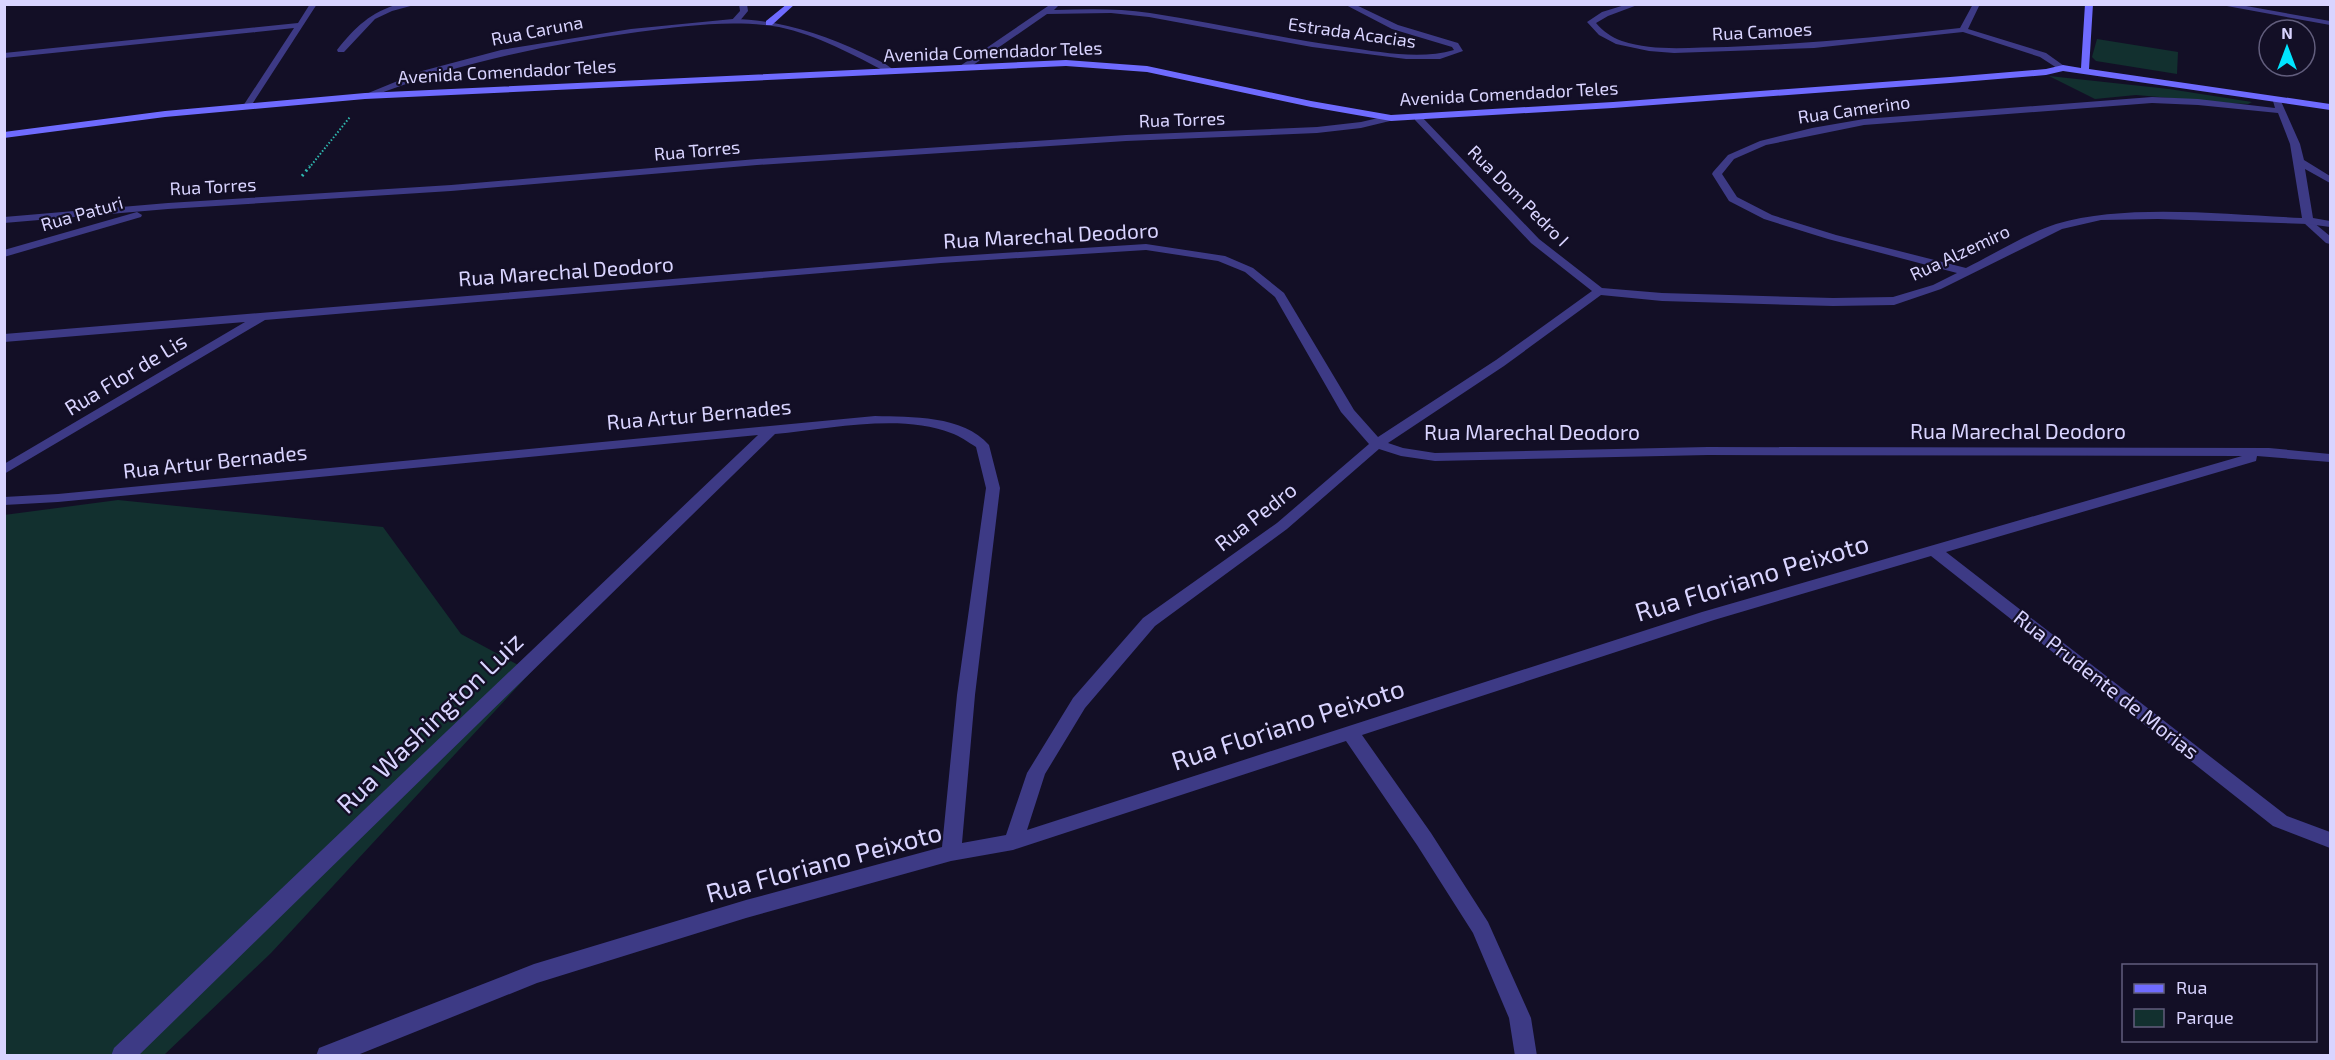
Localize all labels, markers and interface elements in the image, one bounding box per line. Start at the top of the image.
street label: Rua Caruna [489,10,585,50]
street label: Estrada Acacias [1287,12,1418,52]
street label: Rua Camoes [1711,17,1813,45]
north arrow [2257,18,2317,78]
text: N [2281,23,2293,42]
street label: Avenida Comendador Teles [883,36,1103,66]
street label: Avenida Comendador Teles [397,54,617,88]
street label: Avenida Comendador Teles [1399,76,1619,110]
street label: Rua Camerino [1796,90,1911,128]
street label: Rua Torres [1138,106,1226,132]
street label: Rua Torres [653,135,741,165]
street label: Rua Dom Pedro I [1464,140,1574,250]
street label: Rua Torres [169,173,257,199]
street label: Rua Paturi [38,191,125,235]
street label: Rua Marechal Deodoro [942,216,1159,253]
street label: Rua Alzemiro [1906,219,2013,285]
street label: Rua Marechal Deodoro [457,250,675,291]
street label: Rua Flor de Lis [60,327,191,420]
street label: Rua Artur Bernades [606,393,792,434]
street label: Rua Marechal Deodoro [1910,418,2126,443]
street label: Rua Marechal Deodoro [1424,419,1640,444]
street label: Rua Artur Bernades [121,438,308,483]
street label: Rua Pedro [1209,476,1301,555]
street label: Rua Floriano Peixoto [1631,526,1872,627]
street label: Rua Prudente de Morias [2010,604,2204,764]
street label: Rua Washington Luiz [329,625,529,819]
street label: Rua Floriano Peixoto [1167,671,1408,776]
street label: Rua Floriano Peixoto [702,815,945,908]
legend [2122,964,2317,1042]
text: Rua [2176,976,2207,998]
text: Parque [2176,1006,2234,1028]

